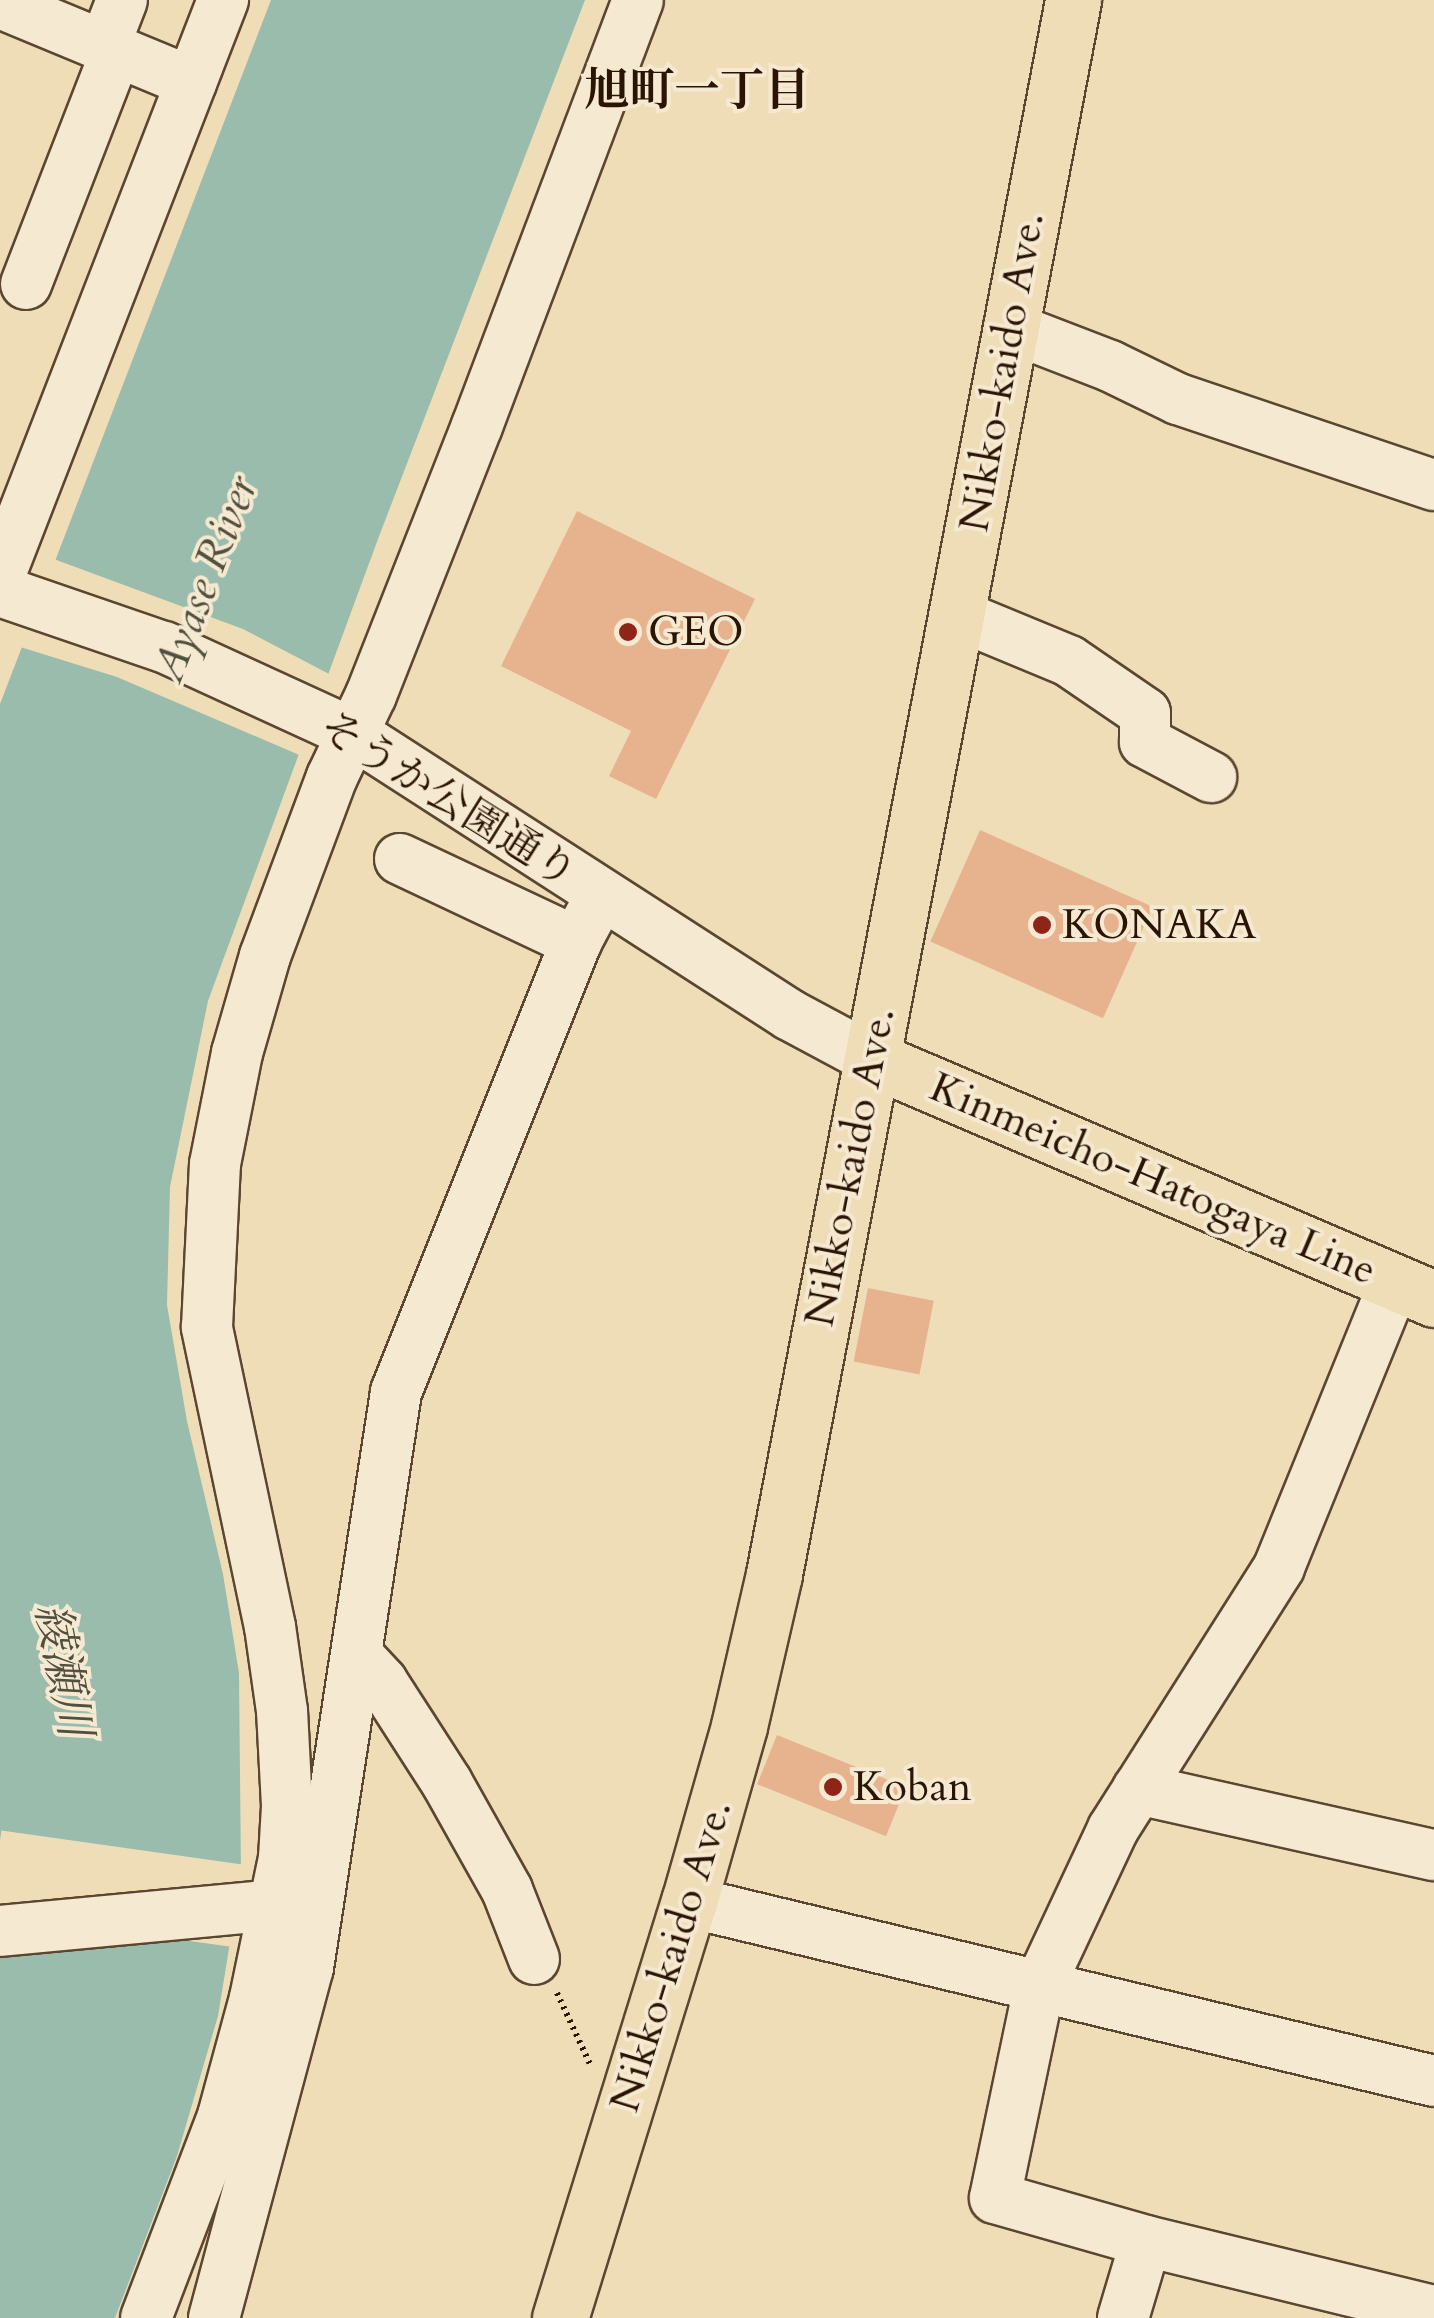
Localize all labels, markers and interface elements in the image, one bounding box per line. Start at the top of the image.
district label: 旭町一丁目 [585,64,809,118]
street label: Nikko-kaido Ave. [949,208,1055,536]
water label: Ayase River [141,469,269,689]
place label: GEO [648,607,743,657]
marker: GEO [617,621,639,643]
street label: そうか公園通り [310,701,586,899]
place label: KONAKA [1062,900,1256,950]
marker: KONAKA [1031,914,1053,936]
street label: Nikko-kaido Ave. [794,1003,906,1331]
street label: Kinmeicho-Hatogaya Line [922,1062,1384,1296]
water label: 綾瀬川 [24,1599,102,1741]
place label: Koban [853,1762,972,1812]
marker: Koban [822,1776,844,1798]
street label: Nikko-kaido Ave. [600,1794,742,2118]

